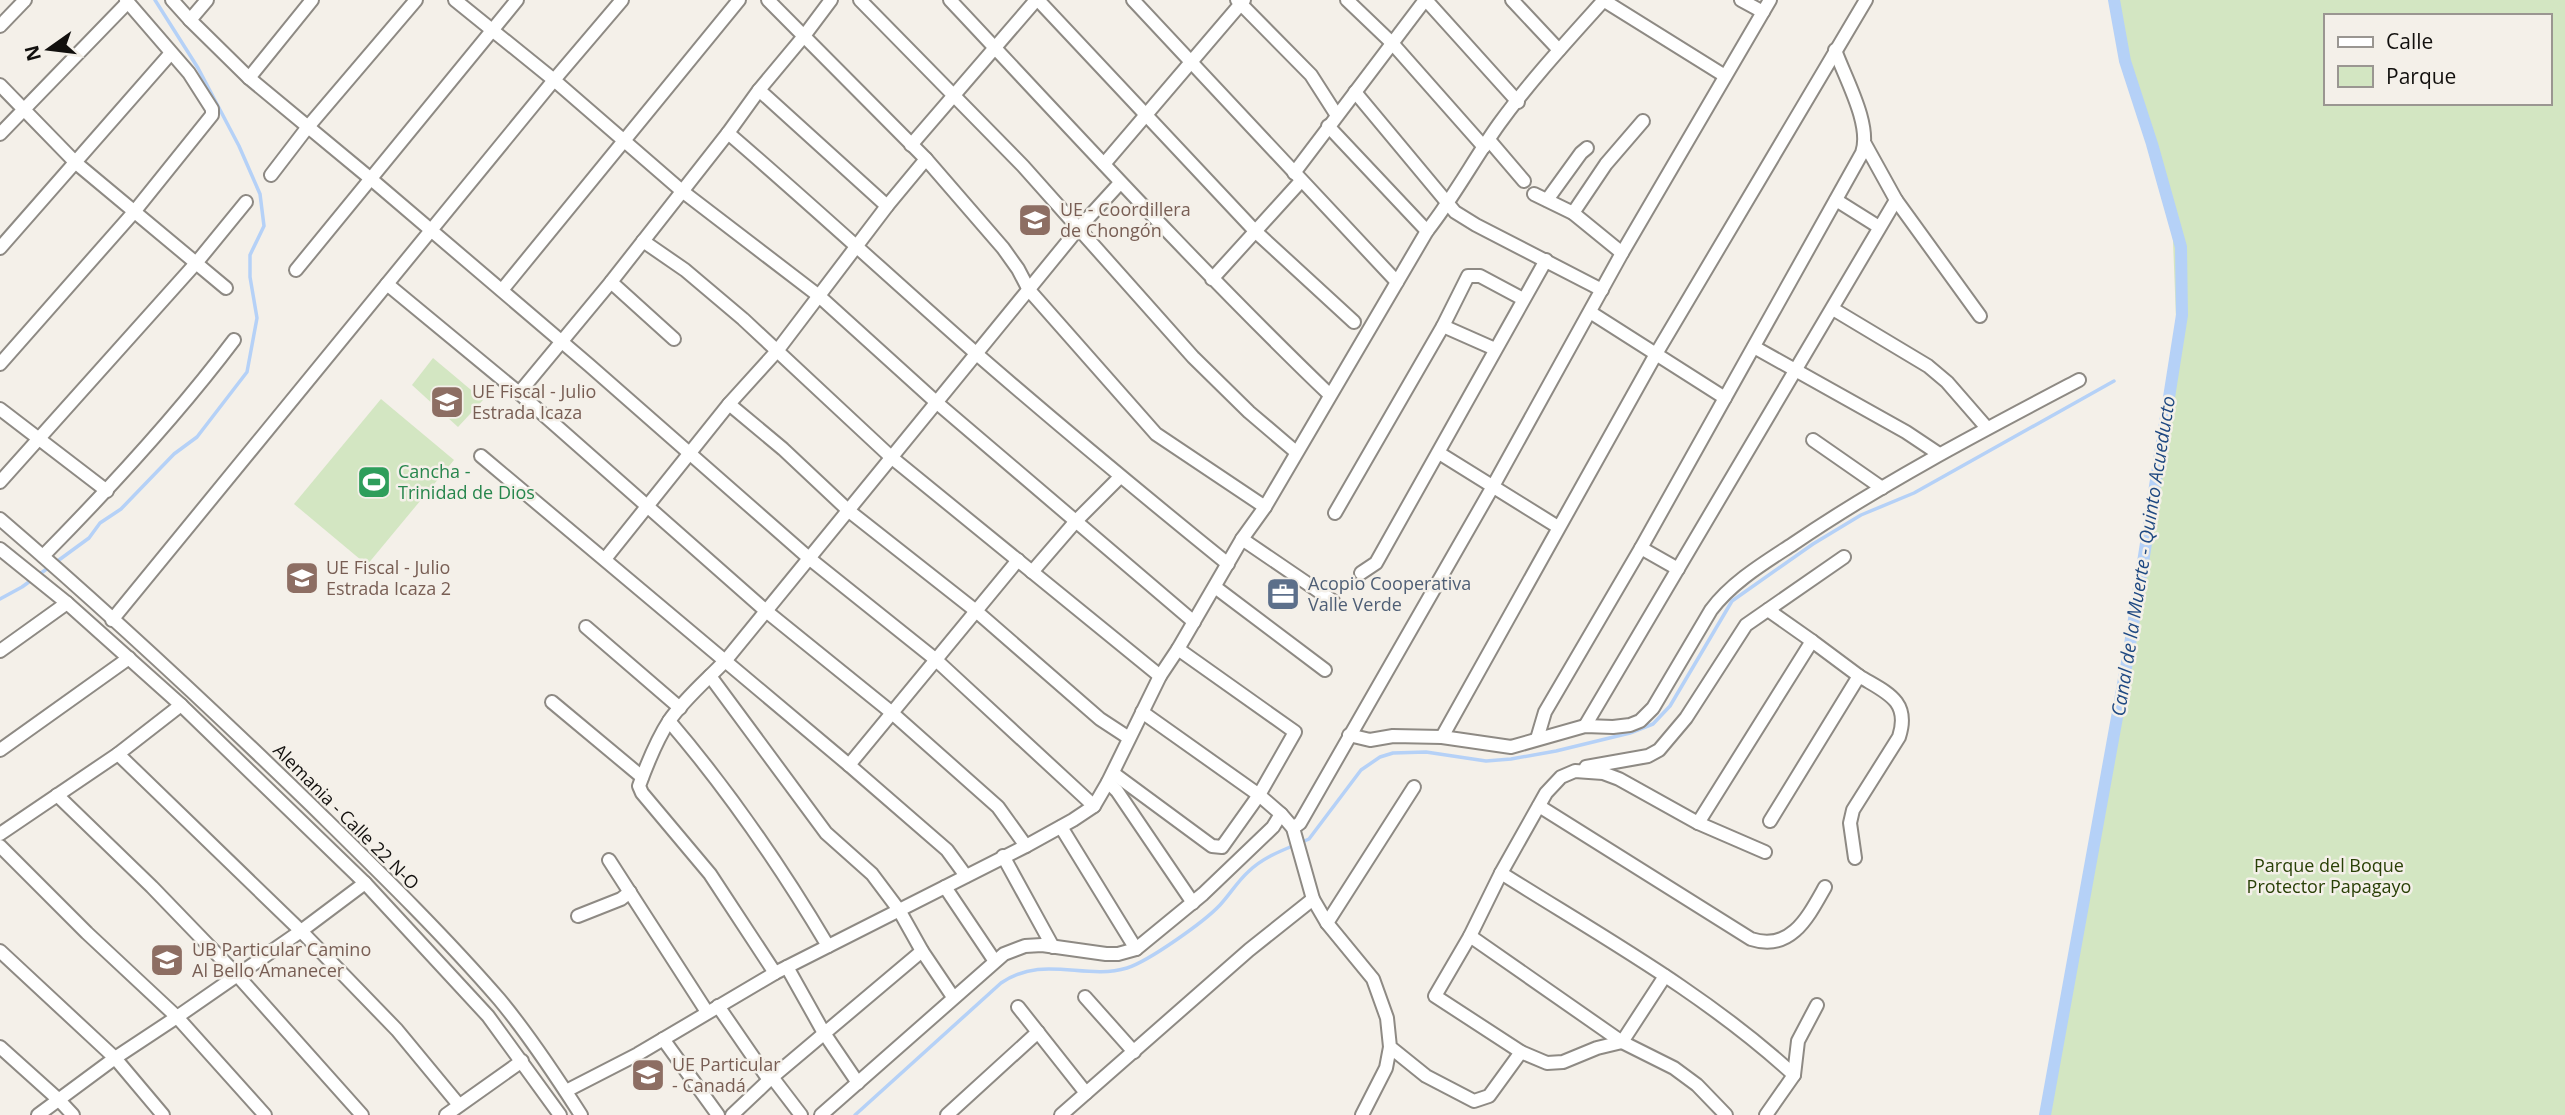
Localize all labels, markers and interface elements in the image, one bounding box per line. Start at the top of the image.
north arrow [14,14,84,84]
legend [2324,14,2551,105]
text: Calle [2386,27,2433,55]
text: N [18,42,47,64]
text: Parque [2386,62,2456,90]
place label: UE - Coordillera de Chongón [1060,197,1191,242]
school or university icon: UE - Coordillera de Chongón [1016,201,1054,239]
place label: UE Fiscal - Julio Estrada Icaza [472,379,596,424]
school or university icon: UE Fiscal - Julio Estrada Icaza [428,383,466,421]
water label: Canal de la Muerte - Quinto Acueducto [2105,394,2181,718]
place label: Cancha - Trinidad de Dios [398,459,535,504]
sports icon: Cancha - Trinidad de Dios [355,463,393,501]
place label: UE Fiscal - Julio Estrada Icaza 2 [326,555,451,600]
school or university icon: UE Fiscal - Julio Estrada Icaza 2 [283,559,321,597]
place label: Acopio Cooperativa Valle Verde [1308,571,1471,616]
office icon: Acopio Cooperativa Valle Verde [1264,575,1302,613]
street label: Alemania - Calle 22 N-O [268,738,425,895]
park label: Parque del Boque Protector Papagayo [2247,853,2411,898]
place label: UB Particular Camino Al Bello Amanecer [192,937,371,982]
school or university icon: UB Particular Camino Al Bello Amanecer [148,941,186,979]
place label: UE Particular - Canadá [672,1052,781,1097]
school or university icon: UE Particular - Canadá [629,1056,667,1094]

